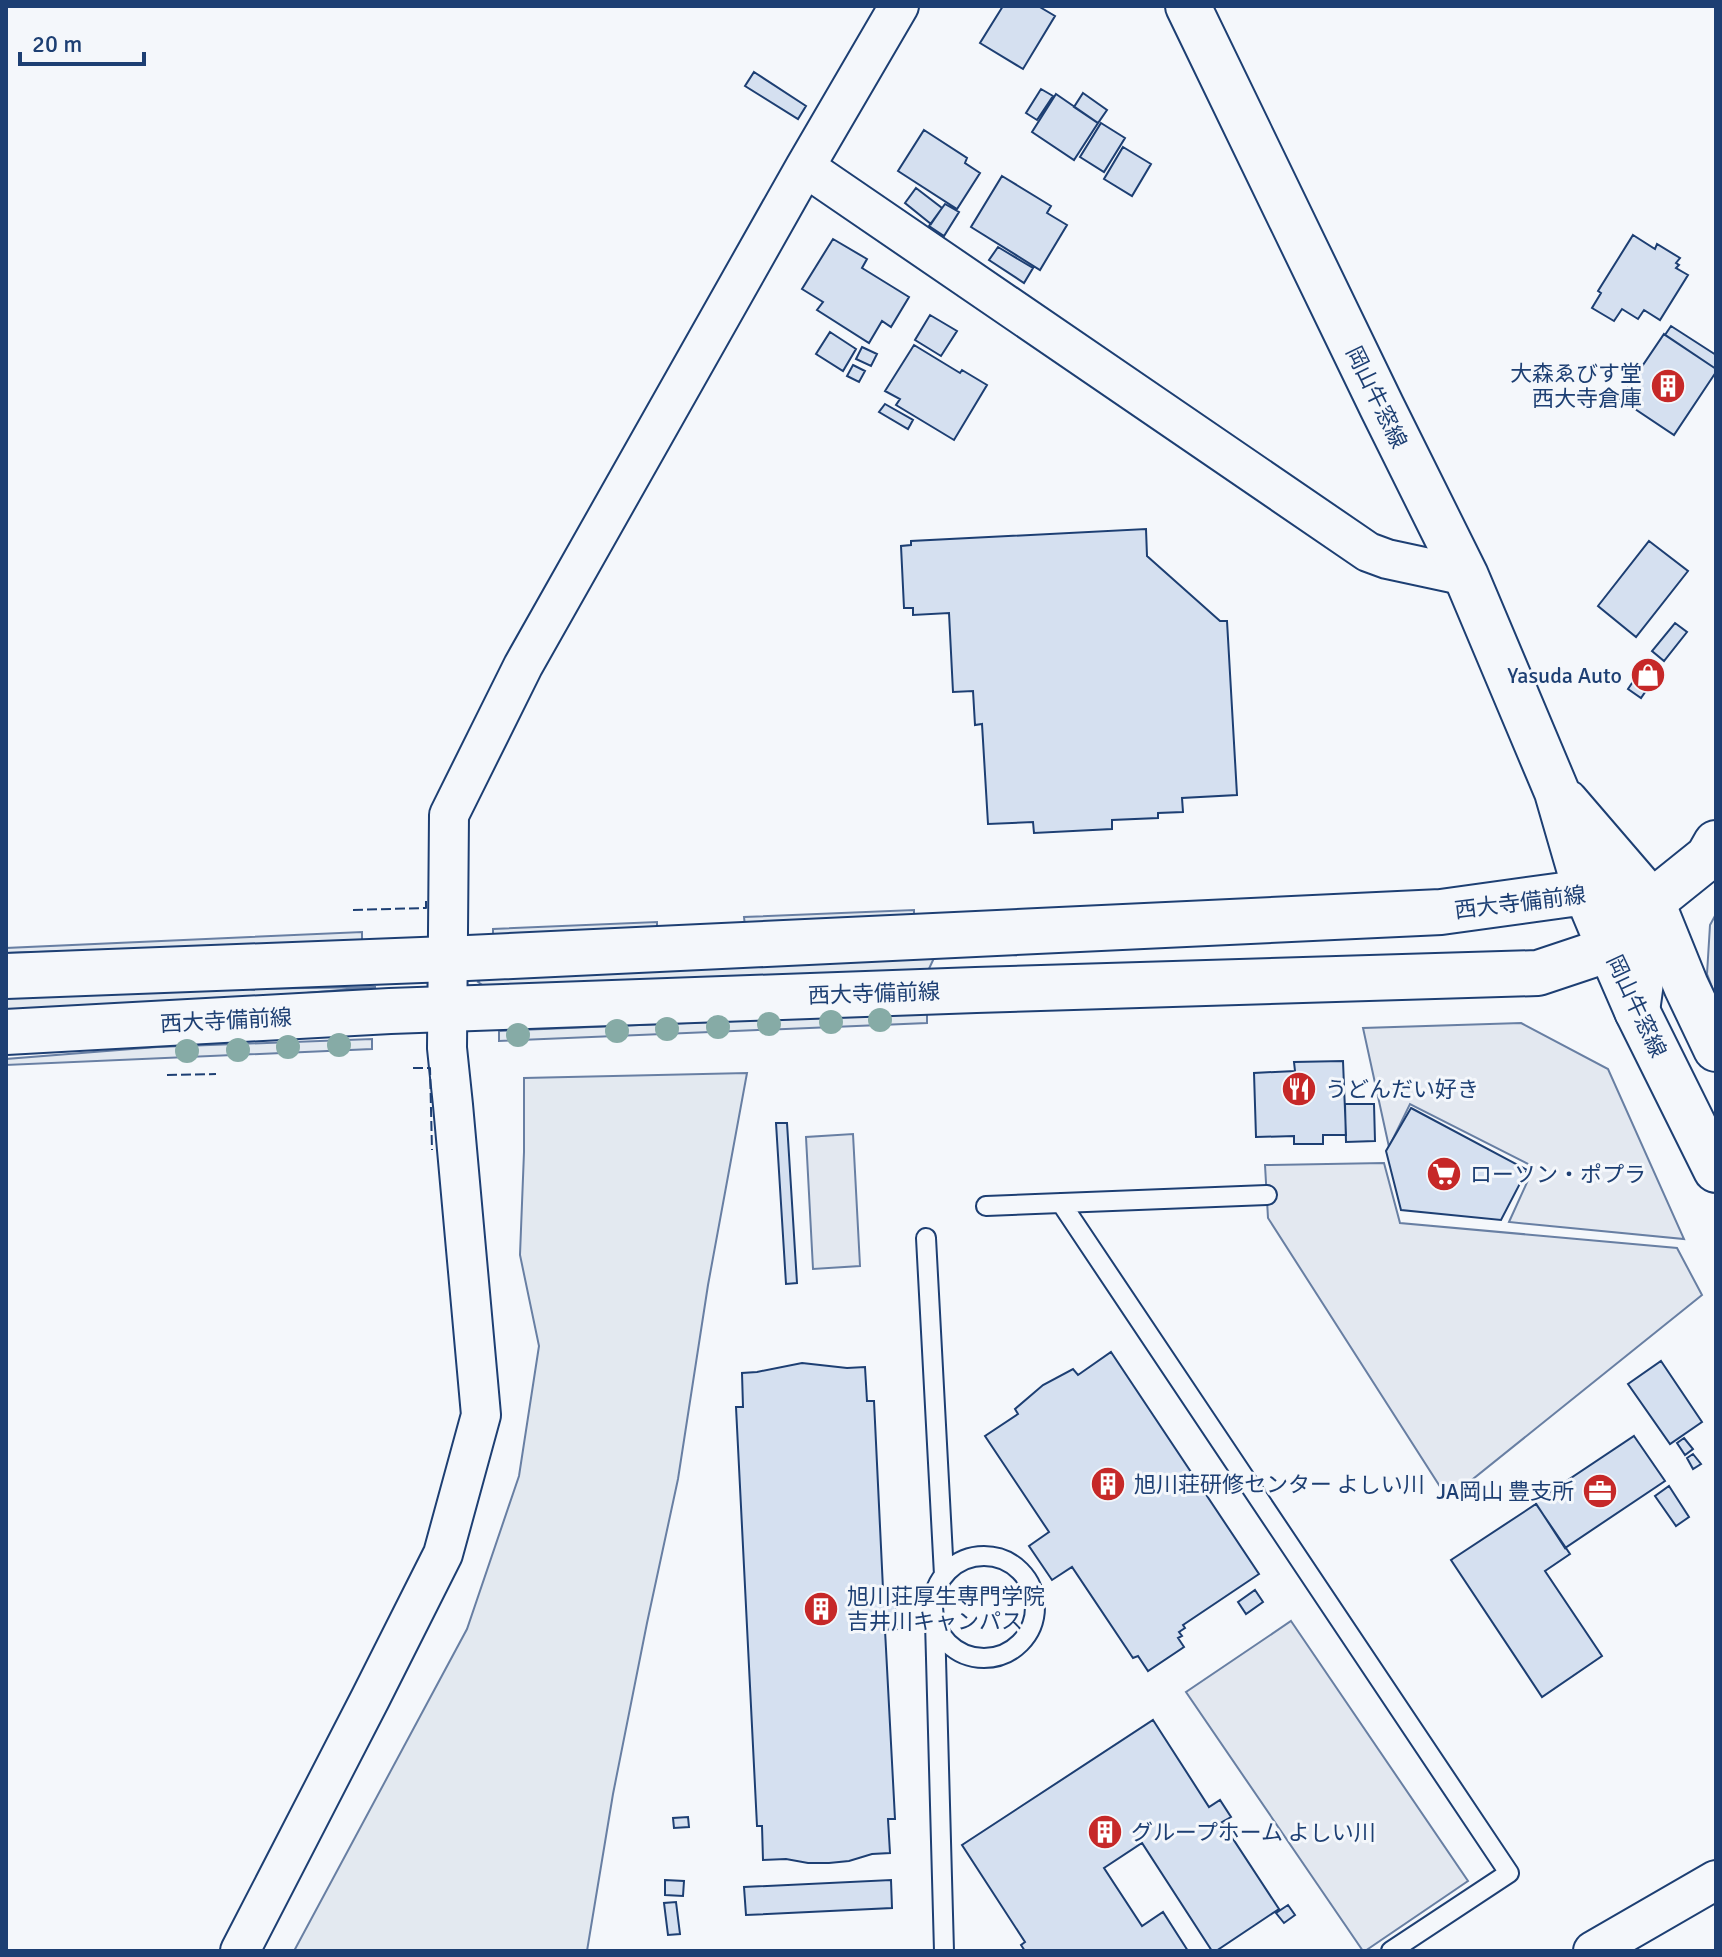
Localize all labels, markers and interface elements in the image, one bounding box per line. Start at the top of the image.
scale bar [20,16,144,66]
text: 20 m [32,29,82,59]
street label: 岡山牛窓線 [1340,342,1413,453]
place label: 大森ゑびす堂 西大寺倉庫 [1510,360,1642,412]
building icon: 大森ゑびす堂 西大寺倉庫 [1649,367,1687,405]
shop icon: Yasuda Auto [1629,656,1667,694]
place label: Yasuda Auto [1507,662,1622,689]
street label: 西大寺備前線 [1453,881,1587,924]
street label: 岡山牛窓線 [1601,951,1672,1062]
street label: 西大寺備前線 [808,978,940,1009]
street label: 西大寺備前線 [159,1004,293,1037]
restaurant icon: うどんだい好き [1280,1070,1318,1108]
place label: うどんだい好き [1325,1076,1479,1103]
supermarket icon: ローソン・ポプラ [1425,1155,1463,1193]
place label: ローソン・ポプラ [1470,1161,1646,1188]
building icon: 旭川荘研修センター よしい川 [1089,1465,1127,1503]
place label: 旭川荘研修センター よしい川 [1134,1471,1425,1498]
office icon: JA岡山 豊支所 [1581,1472,1619,1510]
place label: JA岡山 豊支所 [1436,1478,1574,1505]
place label: 旭川荘厚生専門学院 吉井川キャンパス [847,1583,1045,1635]
building icon: 旭川荘厚生専門学院 吉井川キャンパス [802,1590,840,1628]
building icon: グループホーム よしい川 [1086,1813,1124,1851]
place label: グループホーム よしい川 [1131,1819,1376,1846]

